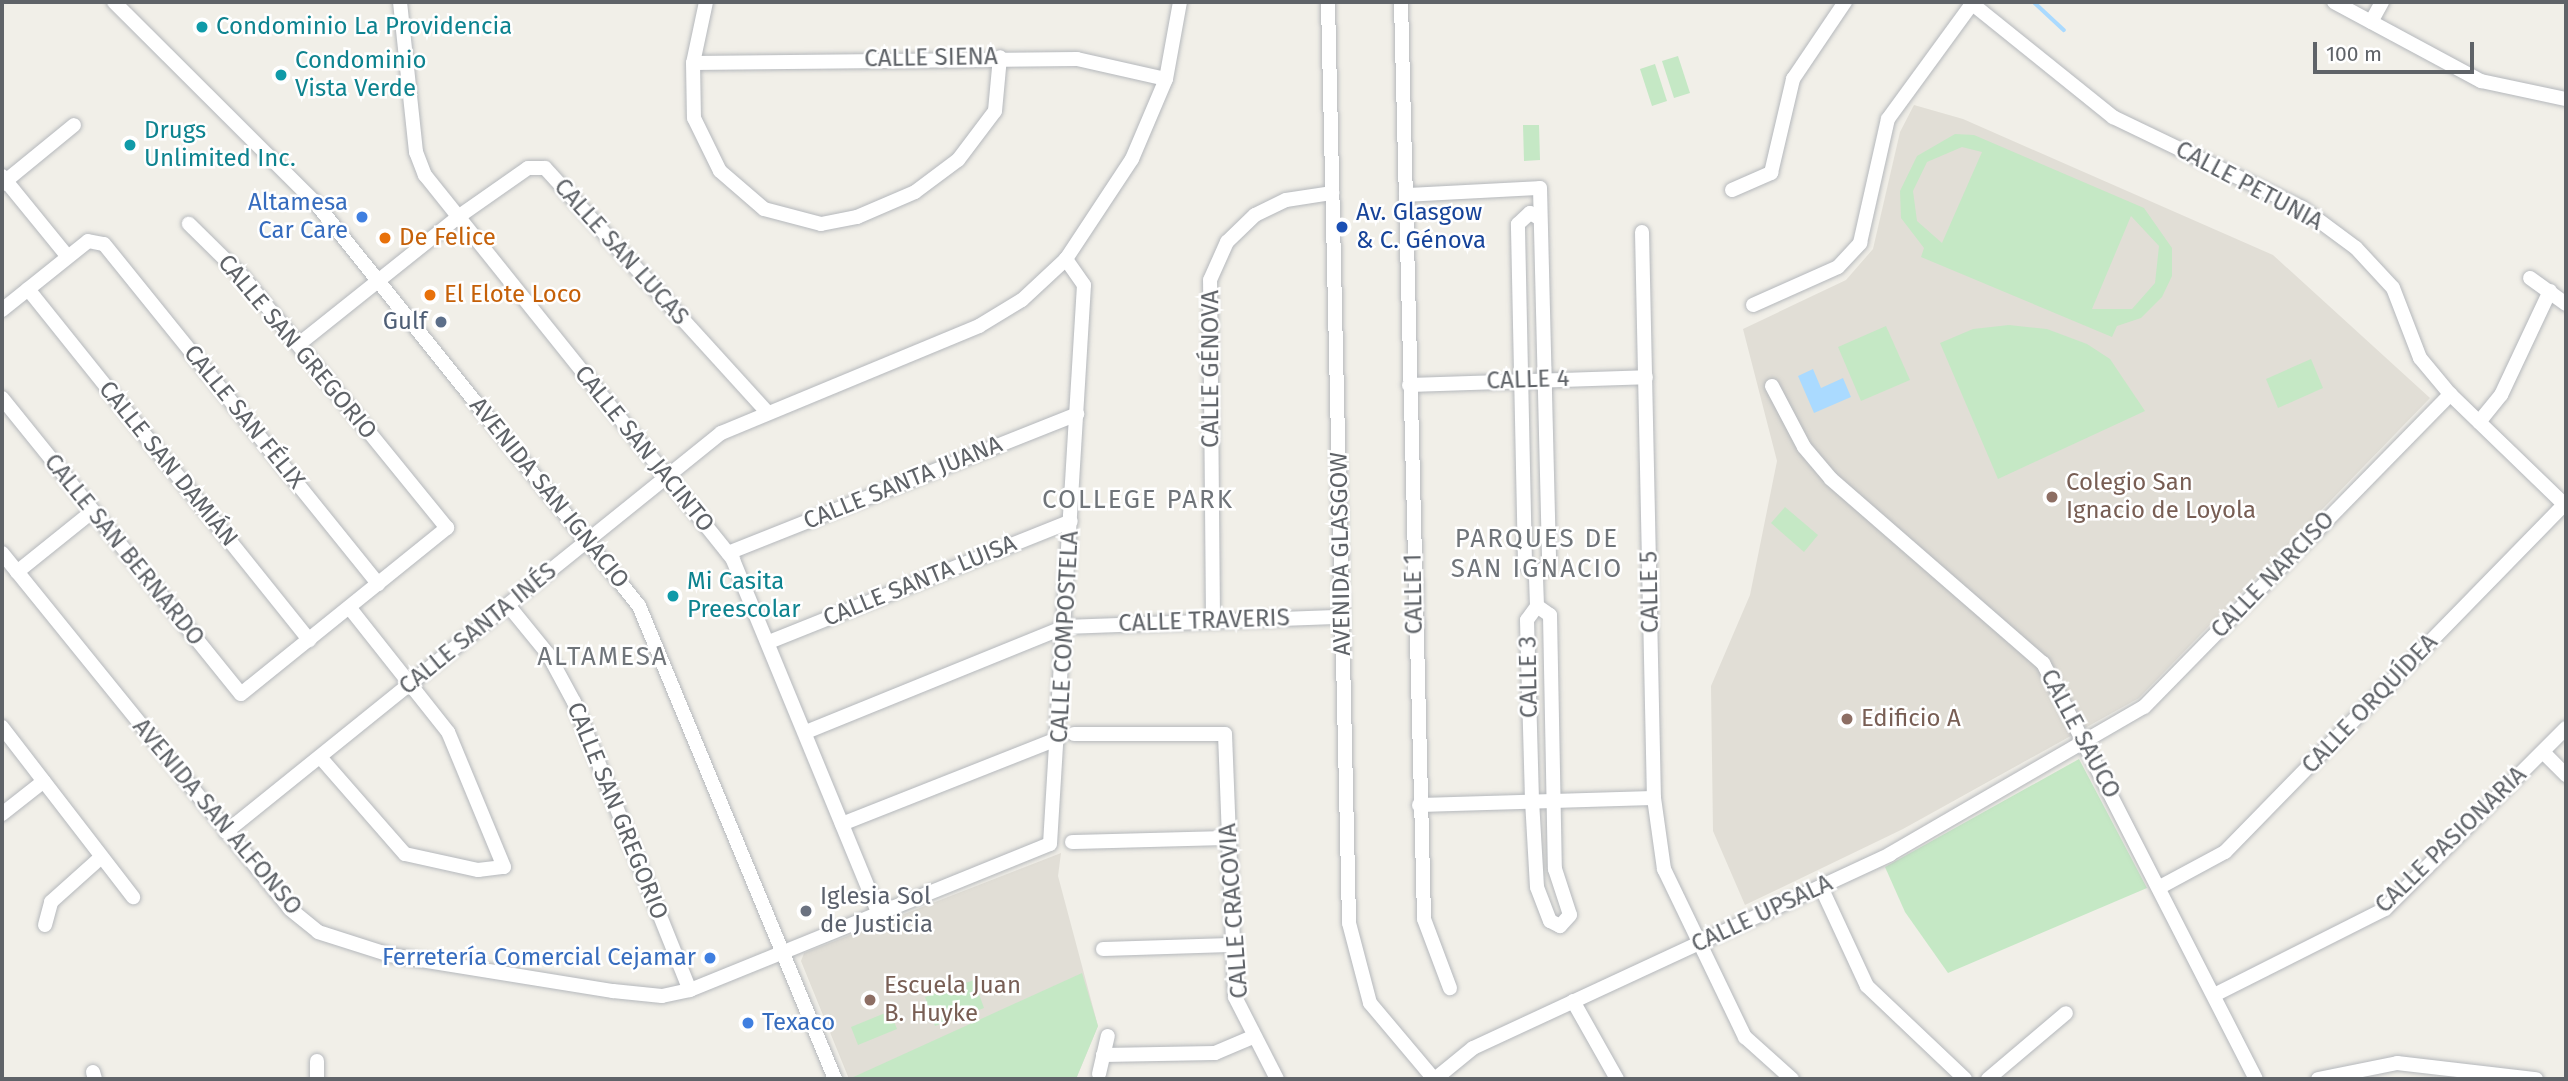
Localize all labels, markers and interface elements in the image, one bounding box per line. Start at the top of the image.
place label: Condominio La Providencia [216,13,512,41]
marker: Condominio La Providencia [194,19,210,35]
scale bar [2316,28,2477,72]
text: 100 m [2326,41,2382,67]
street label: CALLE SIENA [864,42,998,74]
place label: Condominio Vista Verde [295,47,427,103]
marker: Condominio Vista Verde [273,67,289,83]
place label: Drugs Unlimited Inc. [144,117,296,173]
street label: CALLE PETUNIA [2170,135,2328,237]
marker: Drugs Unlimited Inc. [122,137,138,153]
street label: CALLE SAN LUCAS [548,173,694,331]
place label: Altamesa Car Care [248,189,348,245]
place label: Av. Glasgow & C. Génova [1356,199,1486,255]
marker: Altamesa Car Care [354,209,370,225]
marker: Av. Glasgow & C. Génova [1334,219,1350,235]
place label: De Felice [399,224,496,252]
marker: De Felice [377,230,393,246]
street label: CALLE SAN GREGORIO [211,249,383,445]
place label: El Elote Loco [444,281,582,309]
marker: El Elote Loco [422,287,438,303]
street label: CALLE GÉNOVA [1197,290,1225,448]
place label: Gulf [383,308,427,336]
marker: Gulf [433,314,449,330]
street label: CALLE SAN FÉLIX [177,339,311,495]
street label: CALLE SAN JACINTO [568,360,720,538]
street label: CALLE 4 [1486,364,1570,396]
street label: CALLE SAN DAMIÁN [92,375,244,553]
street label: AVENIDA SAN IGNACIO [463,392,635,594]
street label: CALLE SANTA JUANA [800,430,1006,536]
street label: CALLE SAN BERNARDO [38,448,210,652]
street label: AVENIDA GLASGOW [1325,452,1357,656]
place label: Colegio San Ignacio de Loyola [2066,469,2256,525]
district label: COLLEGE PARK [1043,484,1233,516]
marker: Colegio San Ignacio de Loyola [2044,489,2060,505]
street label: CALLE NARCISO [2205,506,2341,644]
district label: PARQUES DE SAN IGNACIO [1452,523,1622,584]
street label: CALLE SANTA LUISA [819,529,1021,633]
street label: CALLE COMPOSTELA [1045,530,1085,744]
street label: CALLE 5 [1635,551,1665,633]
street label: CALLE 1 [1399,553,1429,635]
street label: CALLE SANTA INÉS [394,557,562,701]
place label: Mi Casita Preescolar [687,568,801,624]
marker: Mi Casita Preescolar [665,588,681,604]
street label: CALLE TRAVERIS [1118,604,1290,638]
street label: CALLE ORQUÍDEA [2296,628,2444,780]
street label: CALLE 3 [1514,636,1544,718]
district label: ALTAMESA [538,641,668,673]
street label: CALLE SAUCO [2034,664,2126,804]
street label: CALLE SAN GREGORIO [560,698,674,924]
place label: Edificio A [1861,705,1961,733]
marker: Edificio A [1839,711,1855,727]
street label: AVENIDA SAN ALFONSO [126,713,308,921]
street label: CALLE PASIONARIA [2369,761,2533,919]
street label: CALLE CRACOVIA [1214,823,1254,999]
street label: CALLE UPSALA [1687,869,1837,959]
place label: Iglesia Sol de Justicia [820,883,933,939]
marker: Iglesia Sol de Justicia [798,903,814,919]
place label: Ferretería Comercial Cejamar [382,944,696,972]
marker: Ferretería Comercial Cejamar [702,950,718,966]
place label: Escuela Juan B. Huyke [884,972,1021,1028]
marker: Escuela Juan B. Huyke [862,992,878,1008]
place label: Texaco [762,1009,835,1037]
marker: Texaco [740,1015,756,1031]

